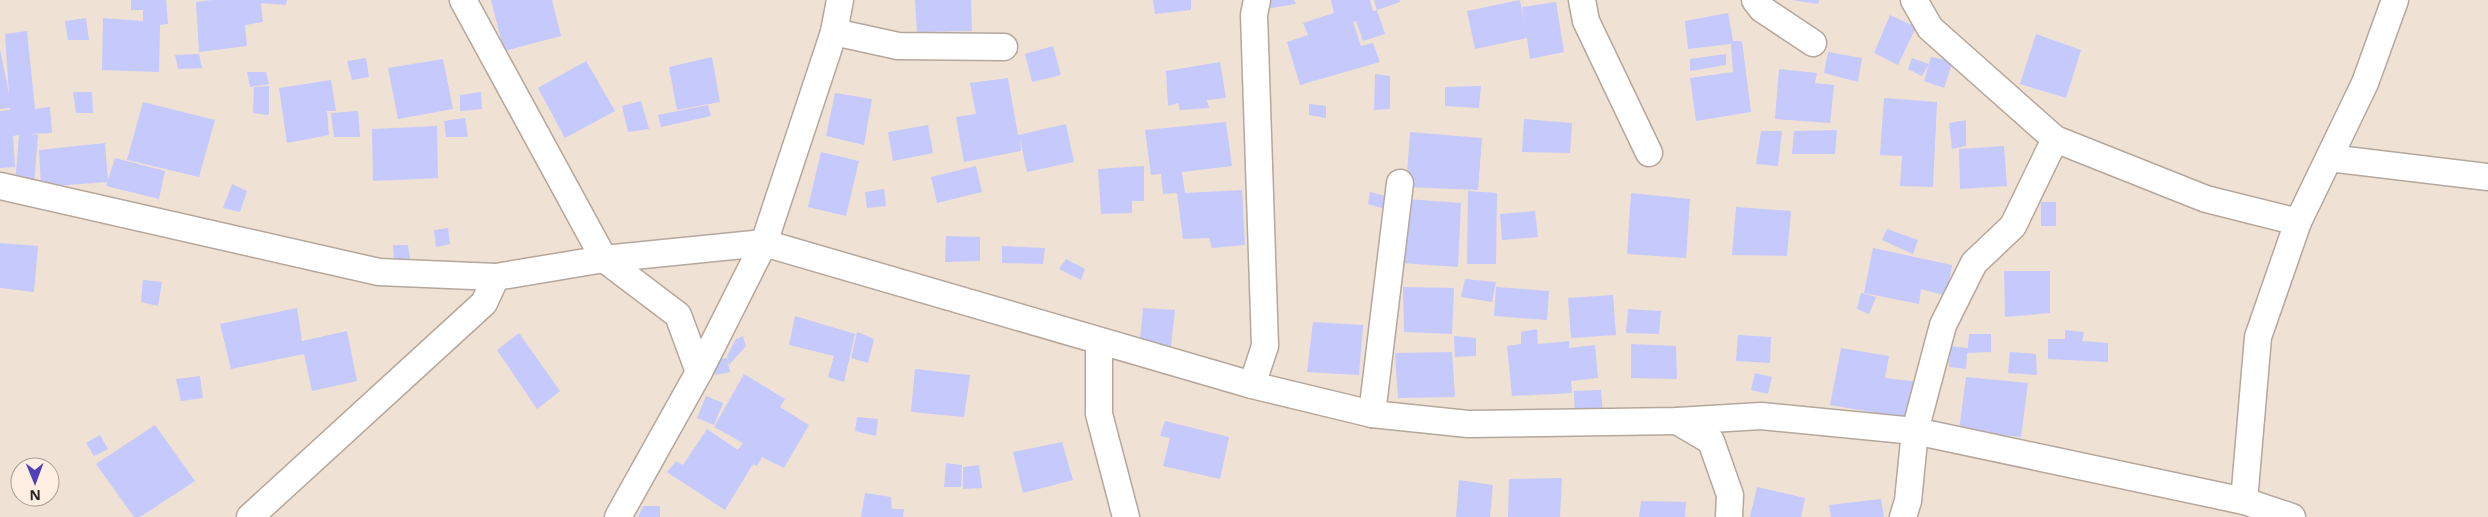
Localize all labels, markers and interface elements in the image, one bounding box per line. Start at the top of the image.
north arrow [10,457,60,507]
text: N [29,486,41,505]

